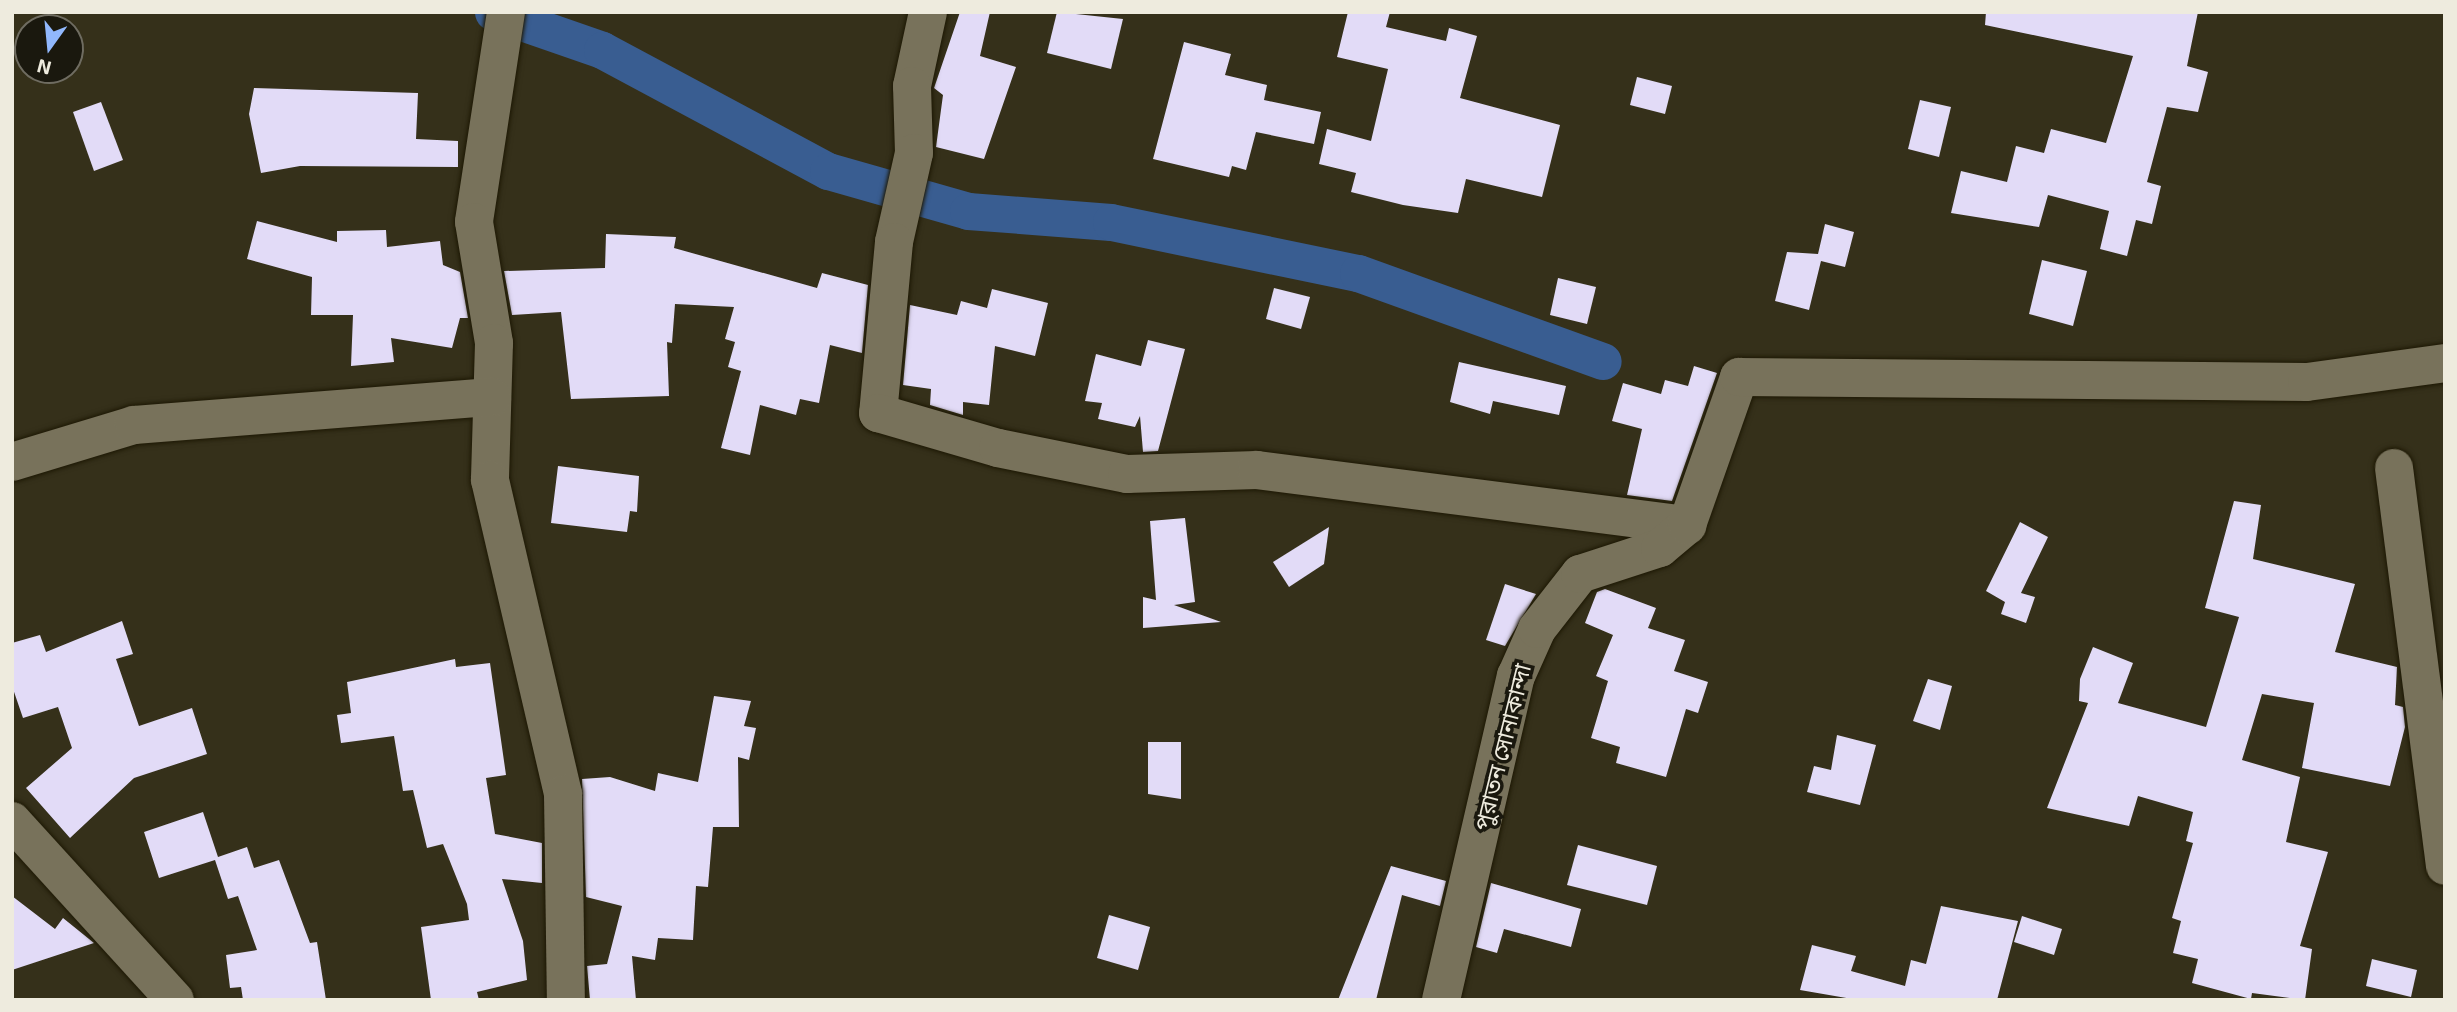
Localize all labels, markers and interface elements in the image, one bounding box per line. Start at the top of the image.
north arrow [14,14,84,84]
text: N [34,55,54,81]
street label: পুরাতন সোনাকান্দা [1468,661,1536,833]

